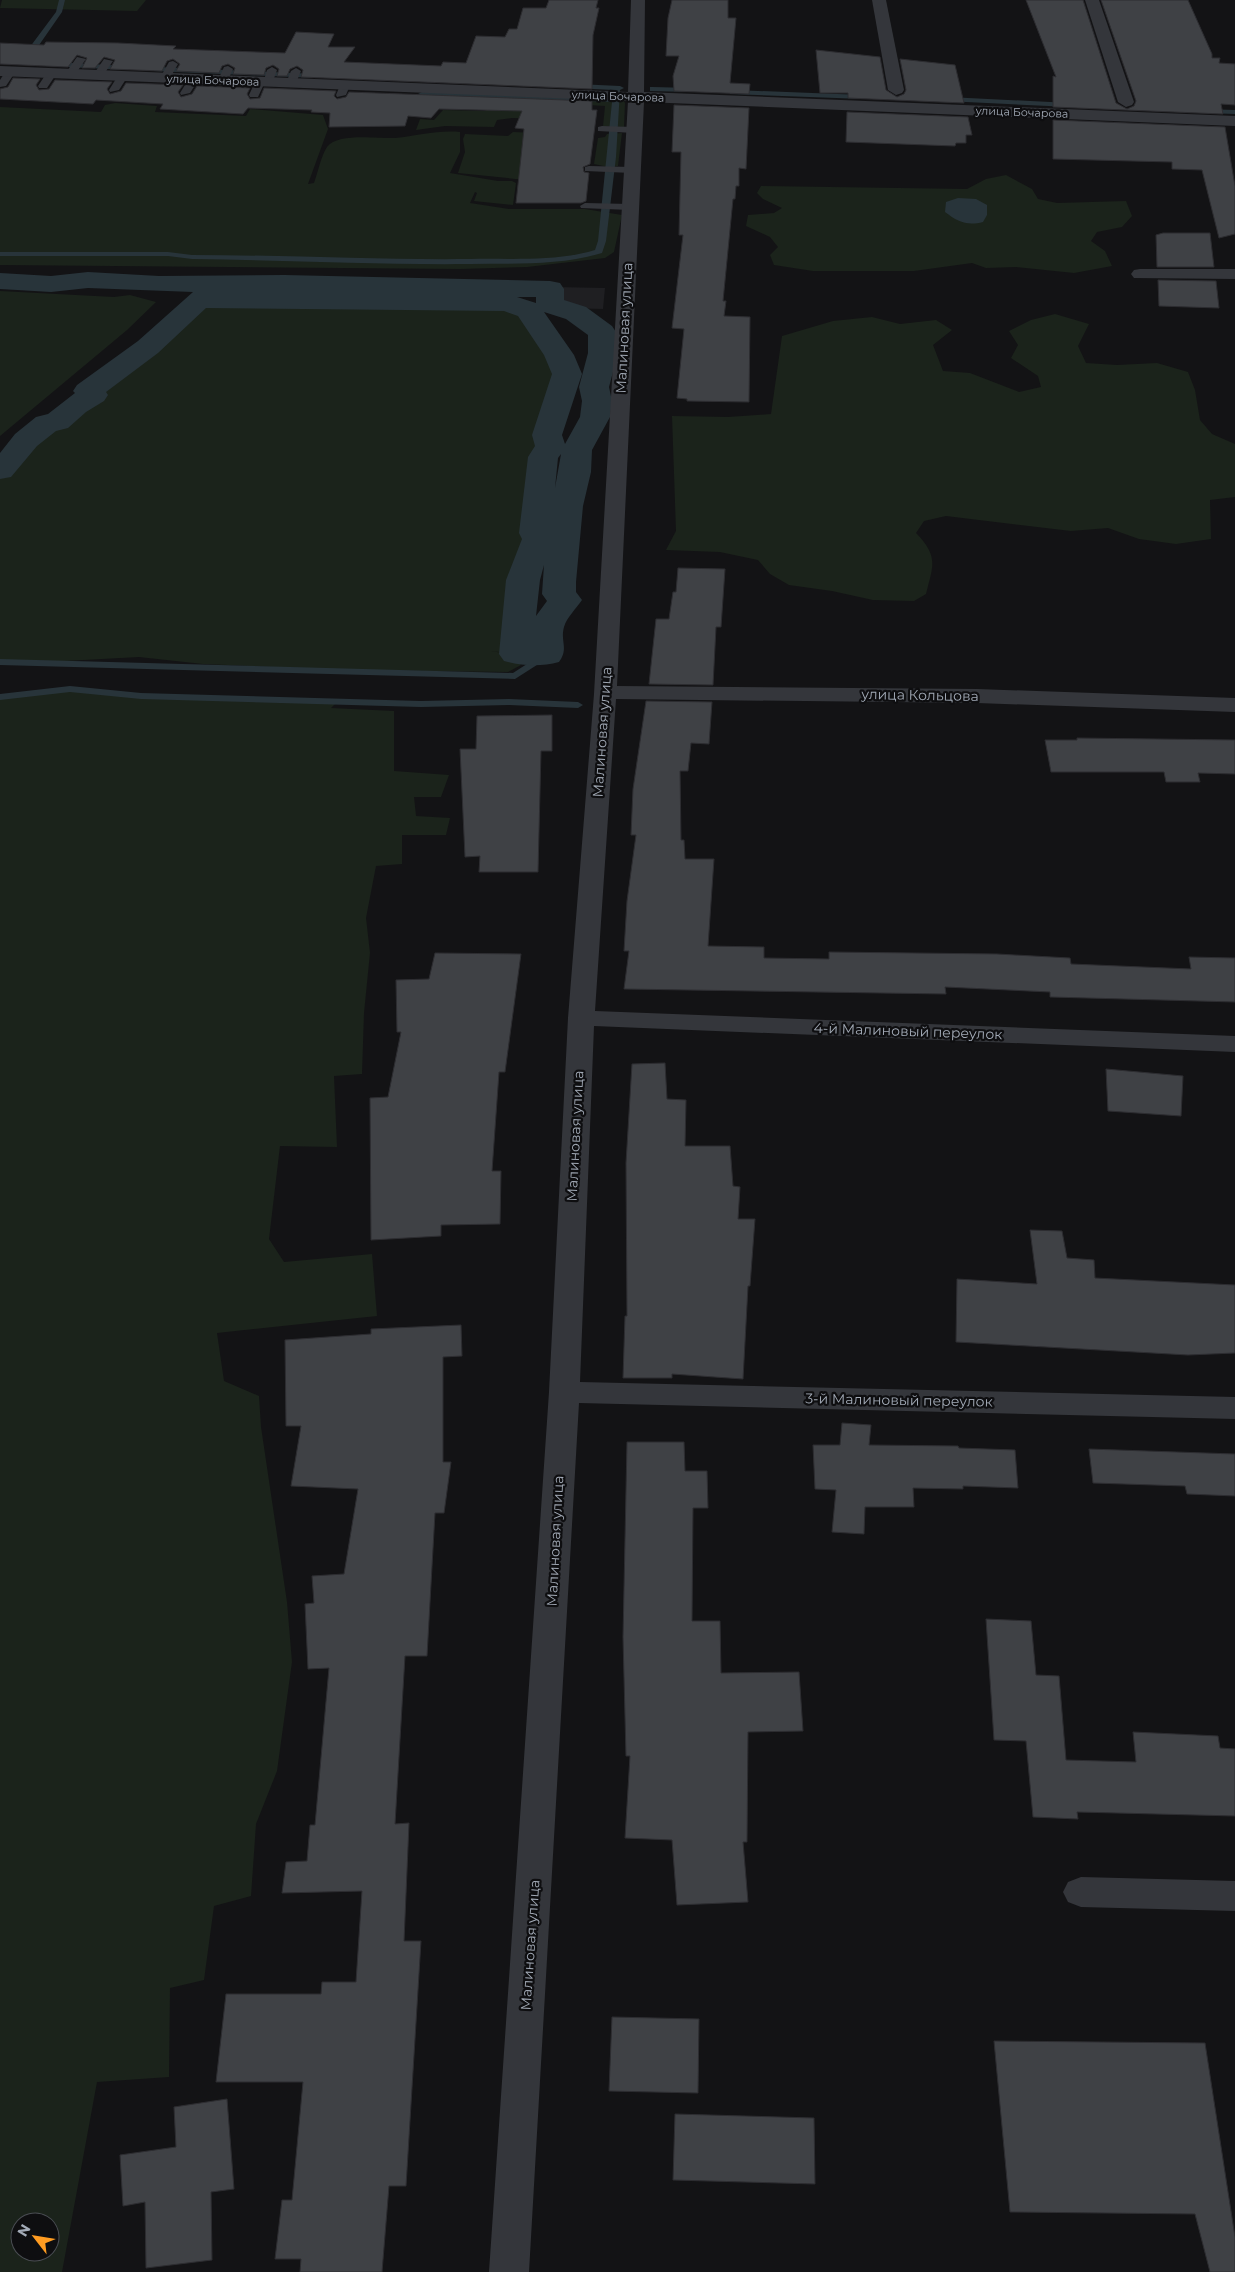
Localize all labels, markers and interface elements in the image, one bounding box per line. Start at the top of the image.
street label: улица Бочарова [165,71,260,89]
street label: улица Бочарова [570,87,665,105]
street label: улица Бочарова [974,103,1069,121]
street label: Малиновая улица [612,262,636,394]
street label: Малиновая улица [588,666,616,798]
street label: улица Кольцова [860,685,979,705]
street label: 4-й Малиновый переулок [813,1019,1003,1043]
street label: Малиновая улица [563,1070,587,1202]
street label: 3-й Малиновый переулок [805,1389,993,1411]
street label: Малиновая улица [543,1475,567,1607]
street label: Малиновая улица [516,1879,544,2011]
north arrow [10,2212,60,2262]
text: N [13,2221,34,2240]

